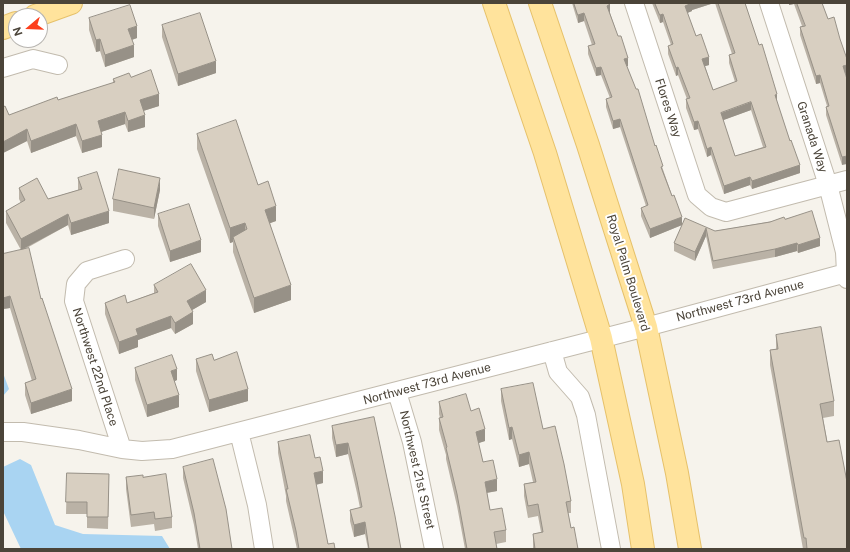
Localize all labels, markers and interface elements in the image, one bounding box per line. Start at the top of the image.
north arrow [8,8,48,48]
text: N [11,26,25,38]
street label: Flores Way [652,77,684,139]
street label: Granada Way [794,100,830,174]
street label: Royal Palm Boulevard [603,213,653,333]
street label: Northwest 73rd Avenue [675,277,805,325]
street label: Northwest 22nd Place [69,306,121,428]
street label: Northwest 73rd Avenue [362,360,492,408]
street label: Northwest 21st Street [396,409,438,531]

